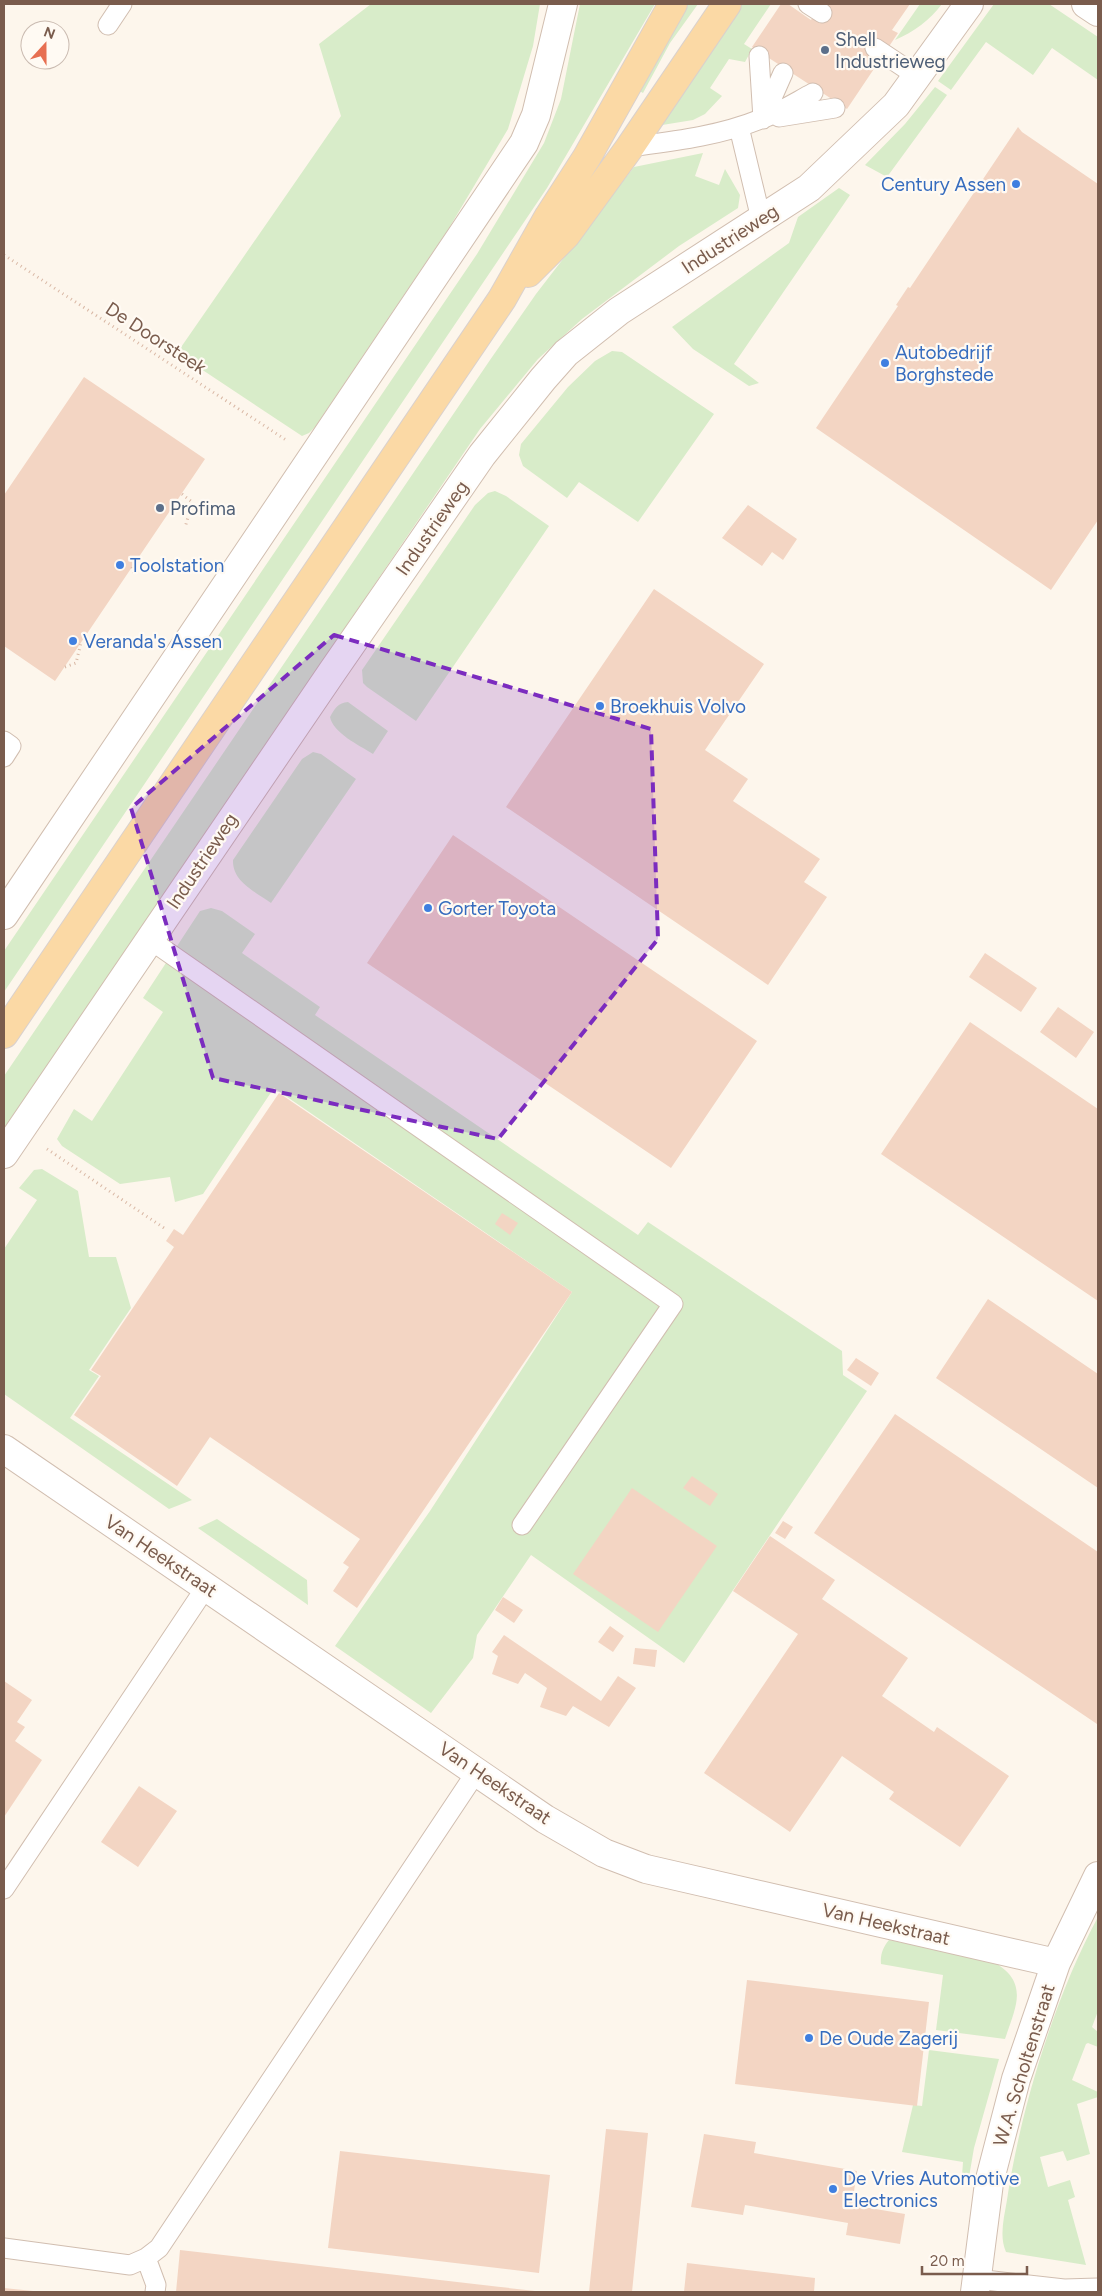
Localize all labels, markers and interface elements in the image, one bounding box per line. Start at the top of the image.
north arrow [20,20,70,70]
text: N [41,23,58,43]
place label: Shell Industrieweg [835,28,946,73]
marker: Shell Industrieweg [819,44,831,56]
place label: Century Assen [881,173,1006,196]
marker: Century Assen [1010,178,1022,190]
street label: Industrieweg [677,199,783,279]
street label: De Doorsteek [101,297,211,380]
place label: Autobedrijf Borghstede [895,341,994,386]
marker: Autobedrijf Borghstede [879,357,891,369]
street label: Industrieweg [391,476,473,580]
place label: Profima [170,497,236,520]
marker: Profima [154,502,166,514]
place label: Toolstation [130,554,224,577]
marker: Toolstation [114,559,126,571]
place label: Veranda's Assen [83,630,222,653]
marker: Veranda's Assen [67,635,79,647]
place label: Broekhuis Volvo [610,695,746,718]
marker: Broekhuis Volvo [594,700,606,712]
street label: Industrieweg [162,809,242,913]
place label: Gorter Toyota [438,897,556,920]
marker: Gorter Toyota [422,902,434,914]
street label: Van Heekstraat [100,1510,222,1602]
street label: Van Heekstraat [434,1737,556,1829]
street label: Van Heekstraat [820,1898,952,1950]
street label: W.A. Scholtenstraat [988,1981,1060,2149]
place label: De Oude Zagerij [819,2027,958,2050]
marker: De Oude Zagerij [803,2032,815,2044]
place label: De Vries Automotive Electronics [843,2167,1019,2212]
marker: De Vries Automotive Electronics [827,2183,839,2195]
scale bar [922,2244,1027,2276]
text: 20 m [930,2252,964,2270]

